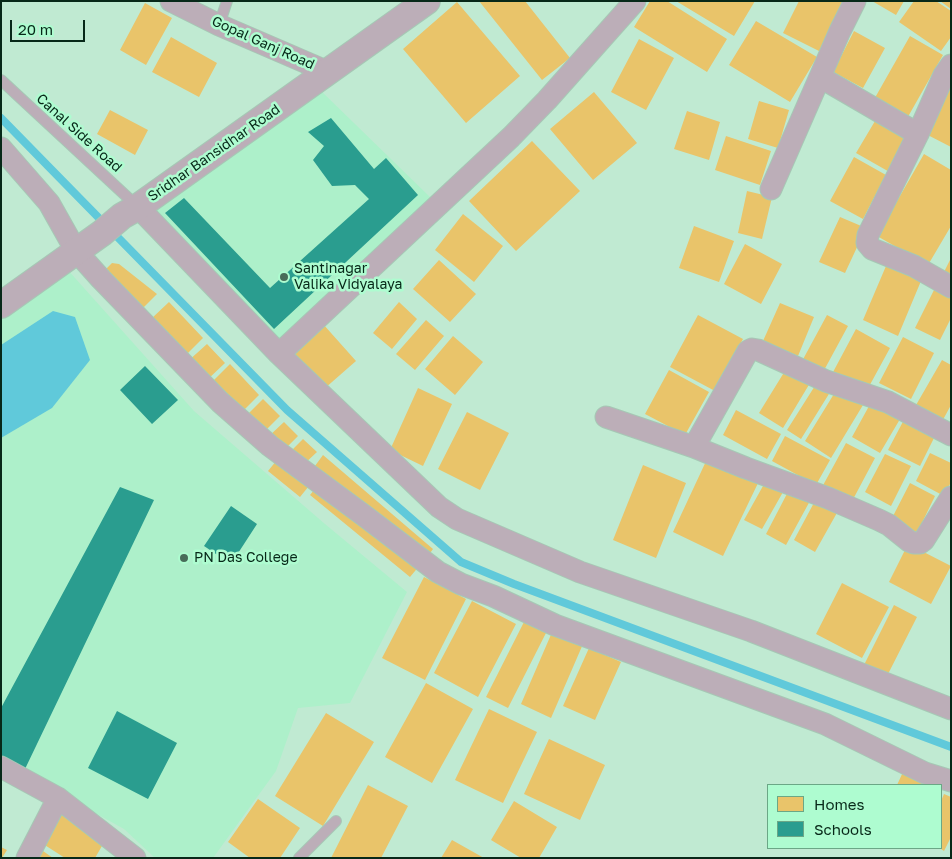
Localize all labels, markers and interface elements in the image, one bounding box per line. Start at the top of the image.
scale bar [12,10,88,42]
street label: Gopal Ganj Road [209,13,317,73]
text: 20 m [18,20,53,38]
street label: Canal Side Road [33,90,125,176]
street label: Sridhar Bansidhar Road [145,101,283,205]
place label: Santinagar Valika Vidyalaya [294,261,402,294]
marker: Santinagar Valika Vidyalaya [278,271,290,283]
place label: PN Das College [194,550,298,566]
marker: PN Das College [178,552,190,564]
legend [767,784,942,849]
text: Homes [814,795,864,813]
text: Schools [814,820,872,838]

